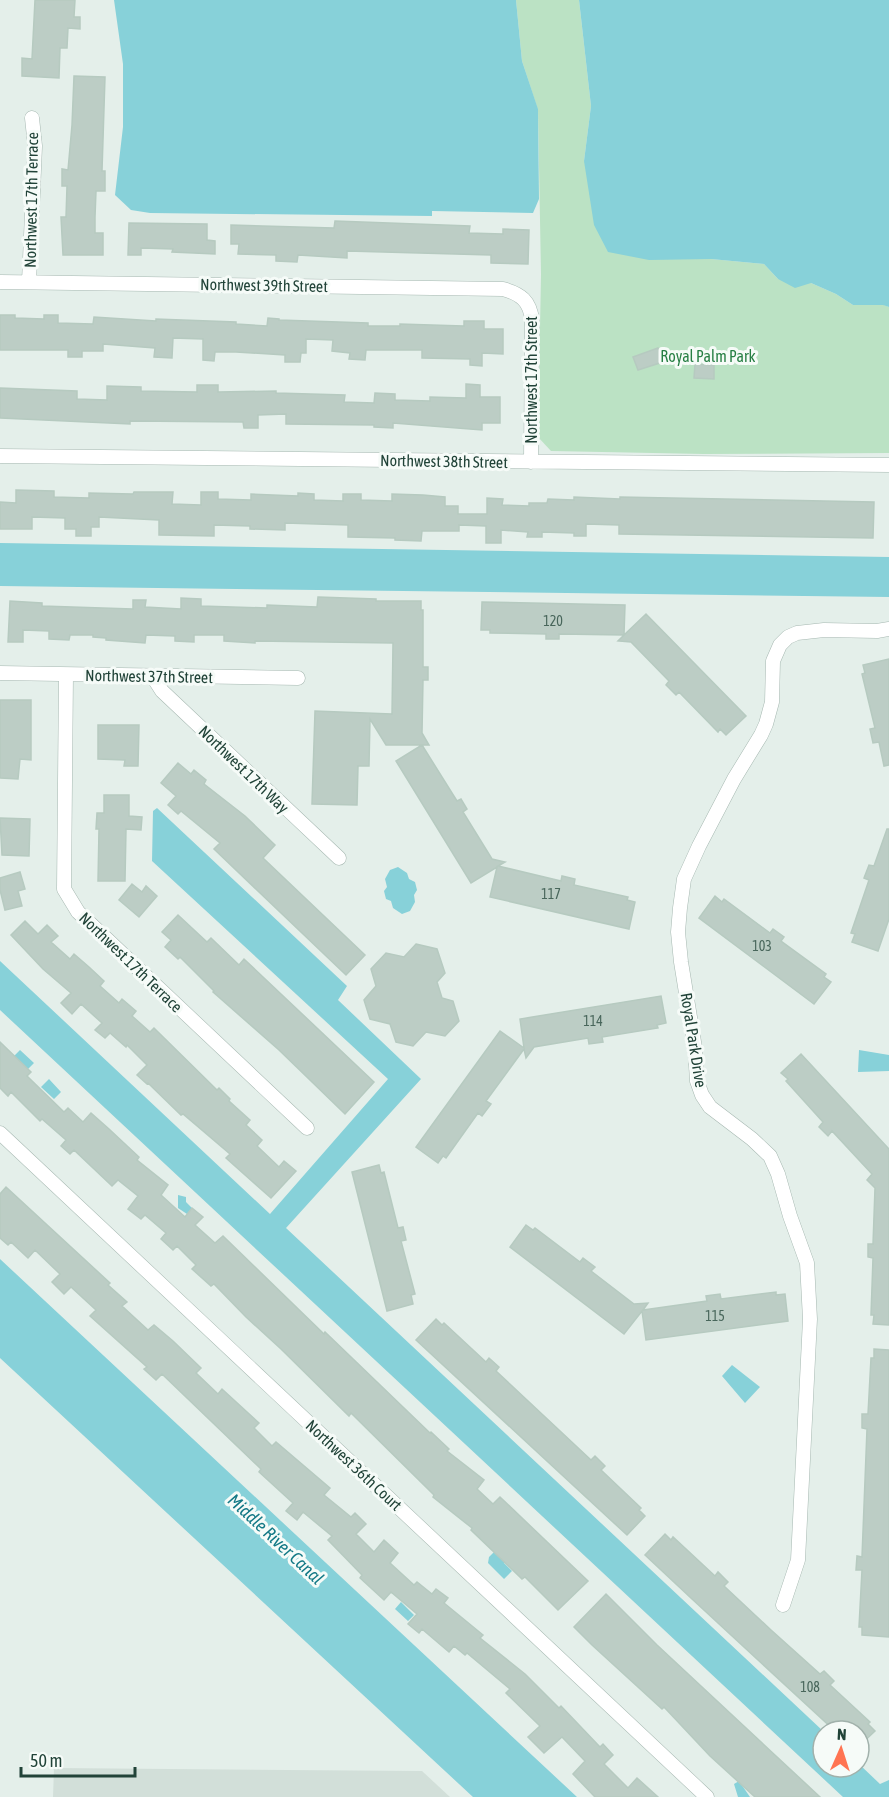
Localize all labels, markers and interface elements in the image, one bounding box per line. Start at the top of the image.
street label: Northwest 17th Terrace [21,132,41,268]
street label: Northwest 39th Street [200,275,328,295]
street label: Northwest 17th Street [522,316,540,444]
park label: Royal Palm Park [660,347,756,366]
street label: Northwest 38th Street [380,451,508,471]
house number: 120 [543,613,563,629]
street label: Northwest 37th Street [85,666,213,686]
street label: Northwest 17th Way [195,722,293,817]
house number: 117 [541,886,561,902]
street label: Northwest 17th Terrace [76,908,186,1016]
house number: 103 [752,938,772,954]
street label: Royal Park Drive [677,991,710,1089]
house number: 114 [583,1013,603,1029]
house number: 115 [705,1308,725,1324]
street label: Northwest 36th Court [302,1416,406,1514]
water label: Middle River Canal [224,1489,328,1589]
house number: 108 [800,1679,820,1695]
north arrow [811,1719,871,1779]
text: N [837,1725,847,1743]
scale bar [21,1740,135,1778]
text: 50 m [30,1750,62,1771]

